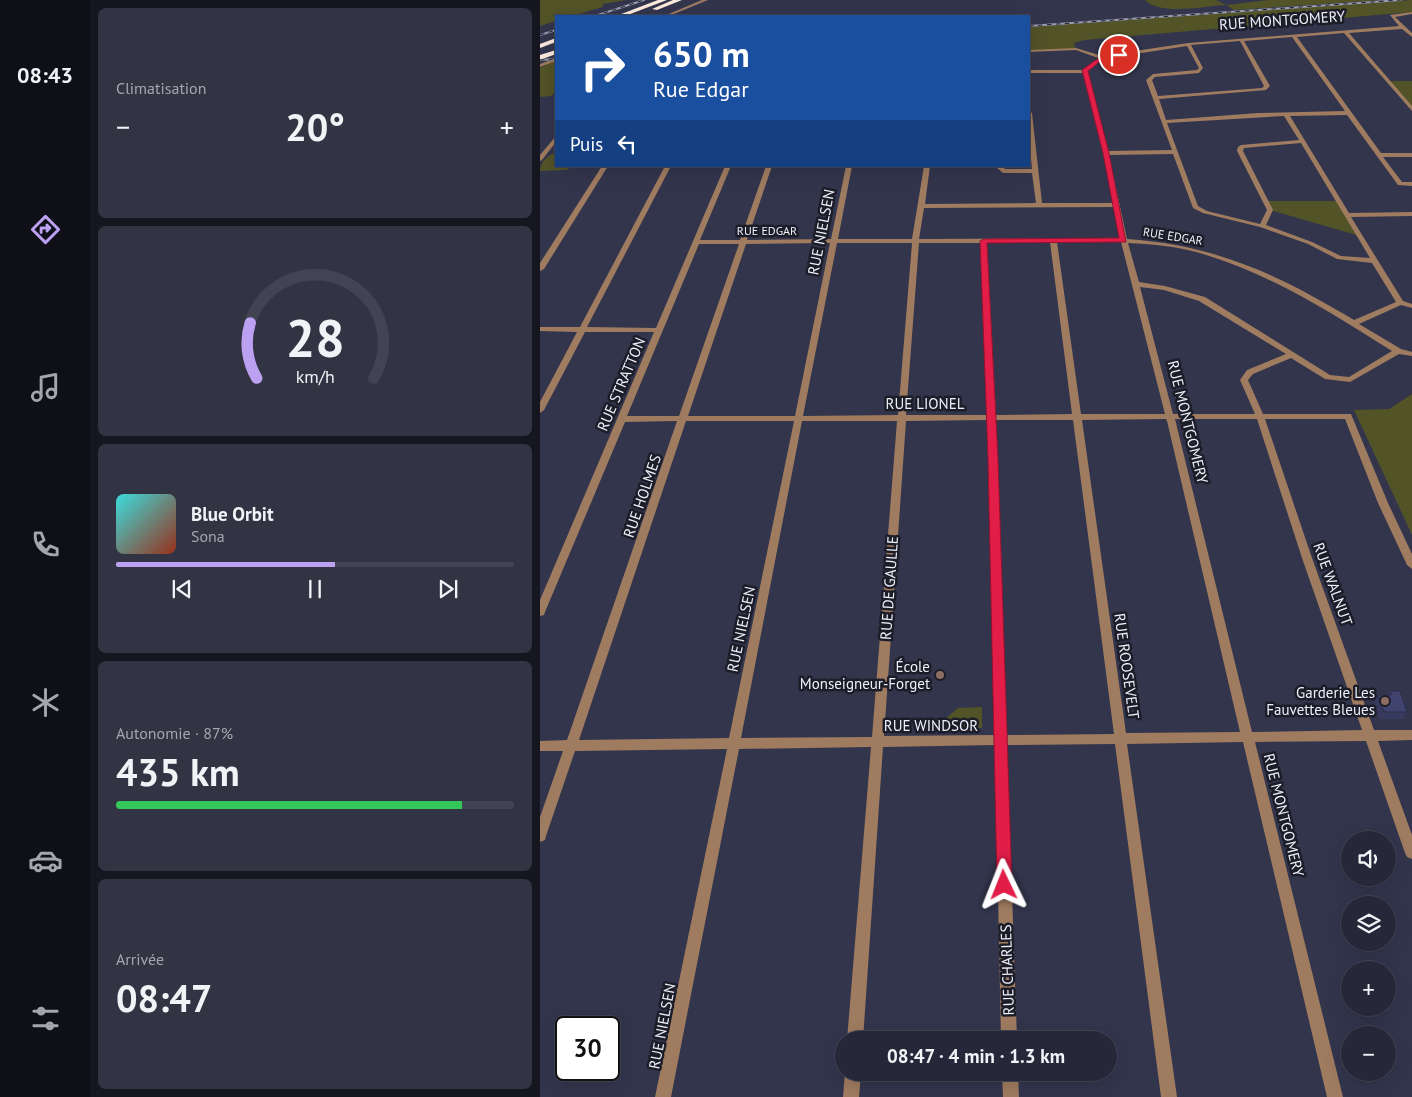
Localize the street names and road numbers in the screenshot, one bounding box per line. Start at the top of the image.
street label: RUE MONTGOMERY [1218,6,1346,34]
street label: RUE NIELSEN [803,187,839,277]
street label: RUE EDGAR [737,223,797,238]
street label: RUE EDGAR [1142,224,1204,248]
street label: RUE STRATTON [593,334,649,434]
street label: RUE MONTGOMERY [1164,358,1213,486]
street label: RUE LIONEL [885,394,965,413]
street label: RUE HOLMES [619,452,665,540]
street label: RUE DE GAULLE [876,536,902,640]
street label: RUE WALNUT [1309,540,1357,629]
street label: RUE NIELSEN [723,584,759,674]
street label: RUE ROOSEVELT [1110,612,1144,721]
street label: RUE WINDSOR [884,716,978,735]
street label: RUE MONTGOMERY [1260,751,1309,879]
street label: RUE CHARLES [996,924,1018,1016]
street label: RUE NIELSEN [644,981,680,1071]

